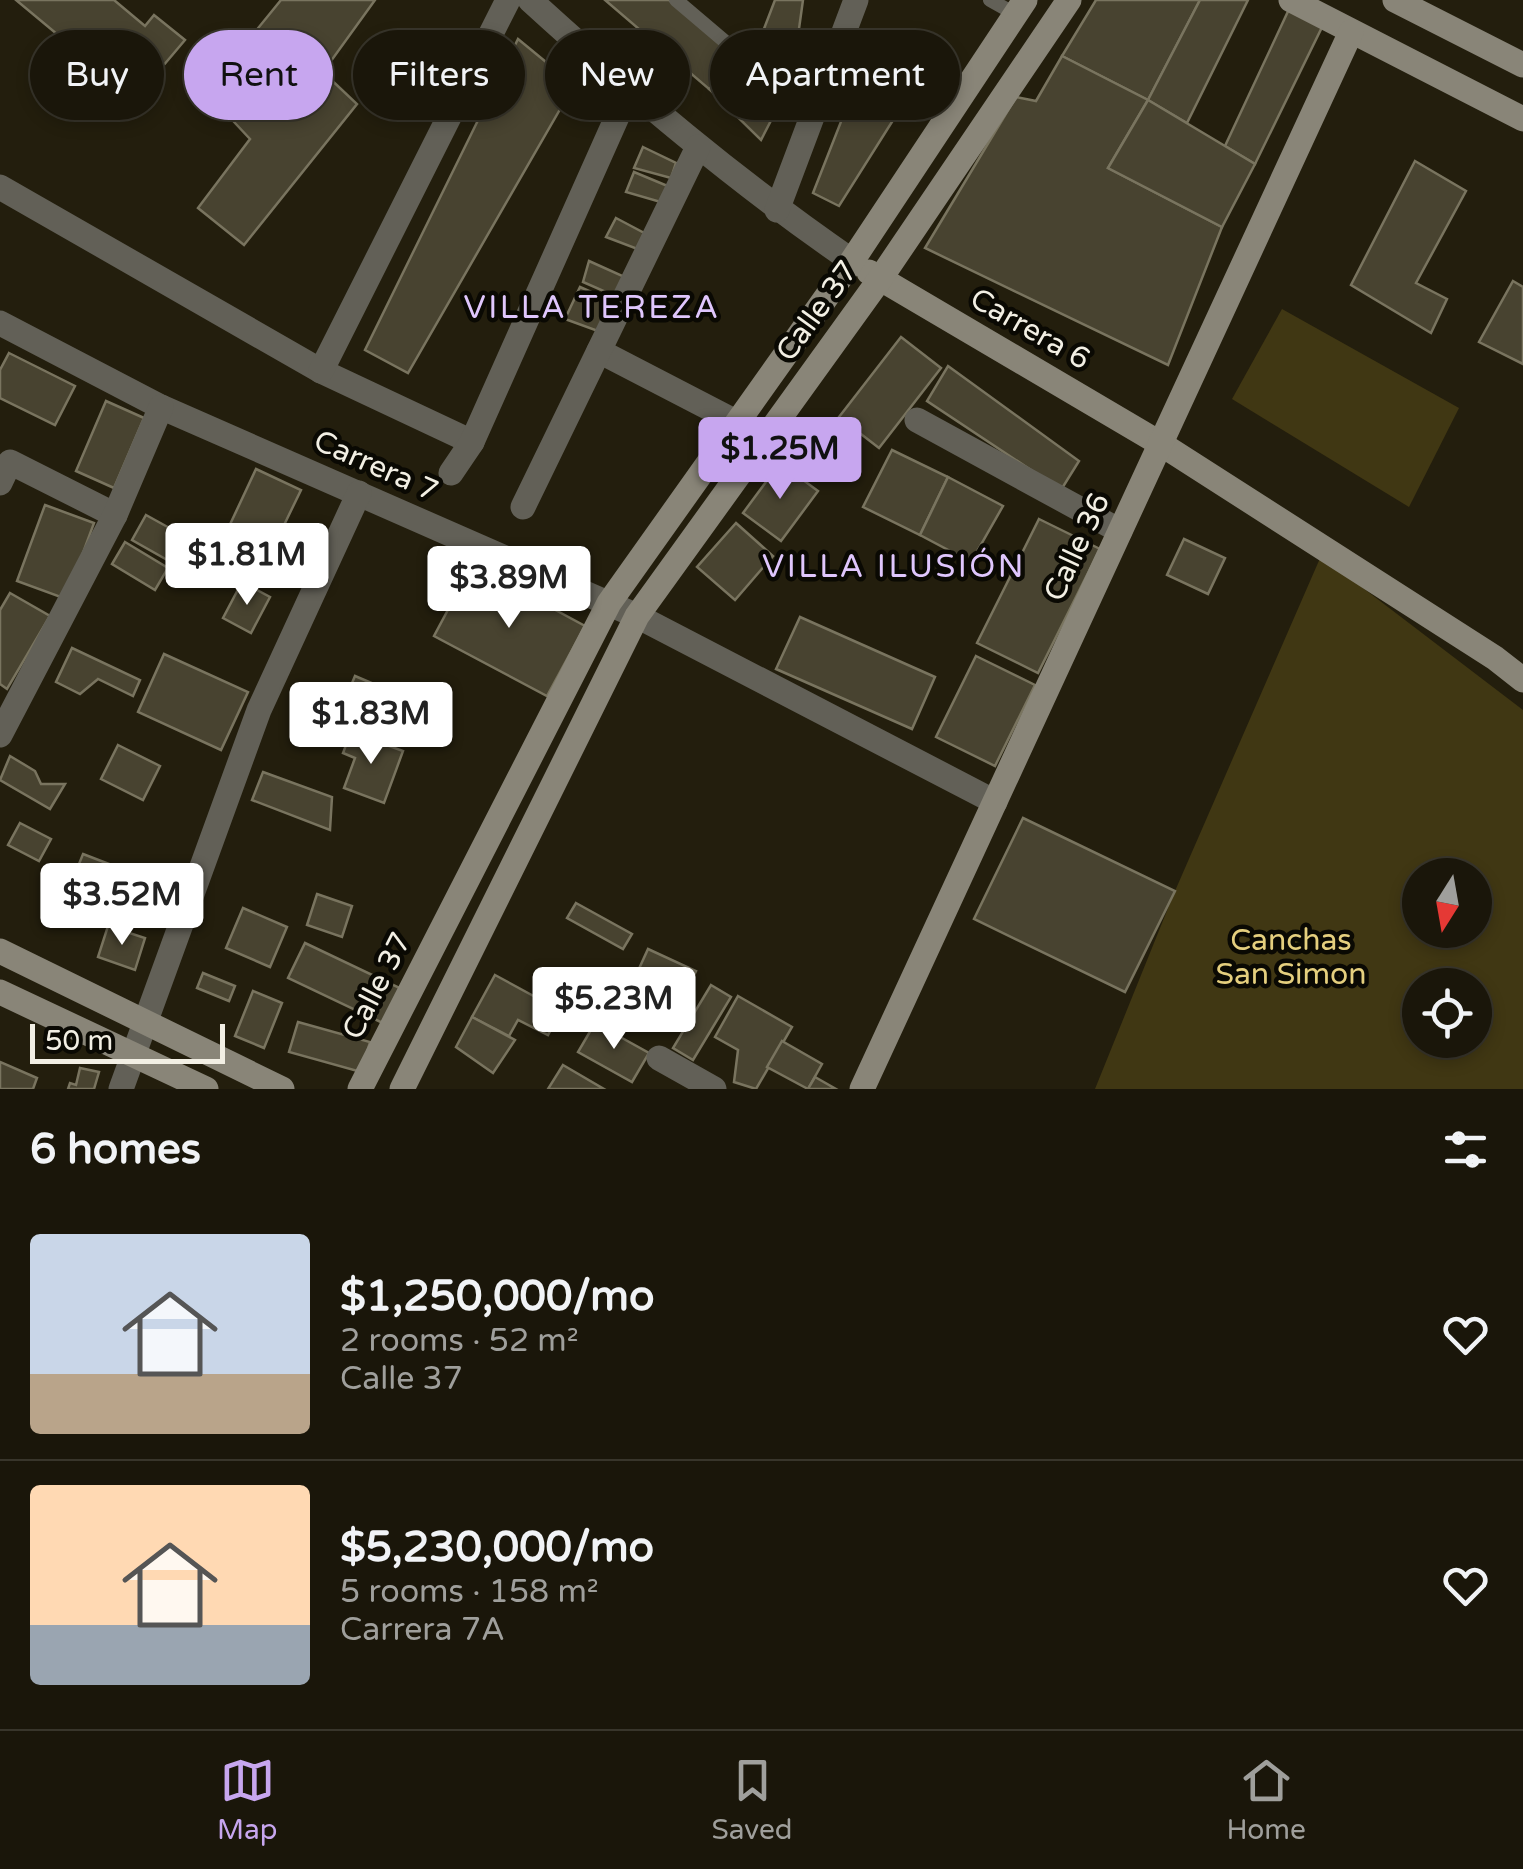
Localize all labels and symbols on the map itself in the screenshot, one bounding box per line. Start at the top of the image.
street label: Calle 37 [768,254,866,368]
street label: Carrera 6 [963,280,1097,378]
district label: VILLA TEREZA [463,289,721,327]
pin: $1.25M [699,417,861,502]
street label: Carrera 7 [308,422,444,510]
street label: Calle 36 [1036,487,1118,607]
pin: $1.81M [166,523,328,608]
pin: $3.89M [428,546,590,631]
district label: VILLA ILUSIÓN [762,547,1026,586]
pin: $1.83M [290,682,452,767]
north arrow [1402,858,1492,948]
pin: $3.52M [41,863,203,948]
park label: Canchas San Simon [1215,922,1367,993]
street label: Calle 37 [334,926,420,1046]
pin: $5.23M [533,967,695,1052]
scale bar [30,1019,225,1064]

